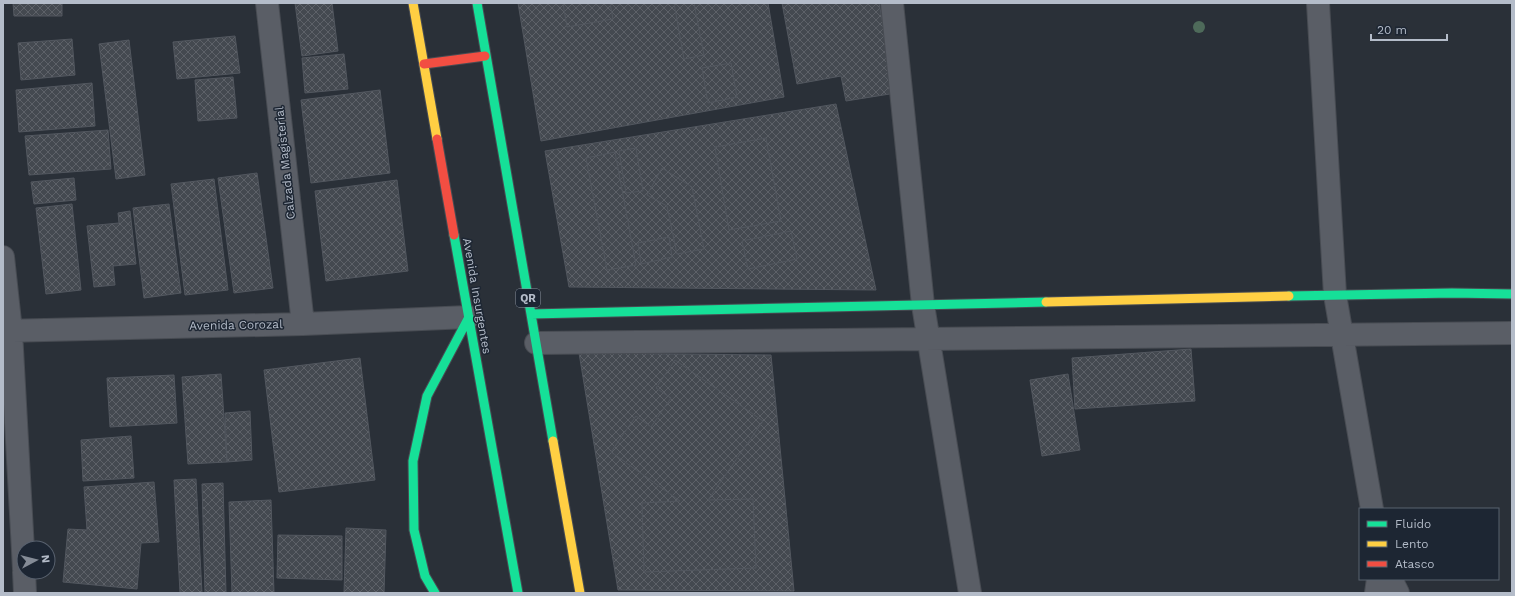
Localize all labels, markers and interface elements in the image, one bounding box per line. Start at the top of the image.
scale bar [1371,16,1447,42]
text: 20 m [1377,23,1407,37]
street label: Calzada Magisterial [272,106,298,220]
street label: Avenida Insurgentes [460,237,494,355]
road number: QR [516,289,540,307]
street label: Avenida Corozal [189,317,283,333]
legend [1359,508,1499,580]
text: Fluido [1395,517,1431,531]
text: Lento [1395,537,1429,551]
north arrow [16,540,56,580]
text: N [38,554,52,564]
text: Atasco [1395,557,1435,571]

